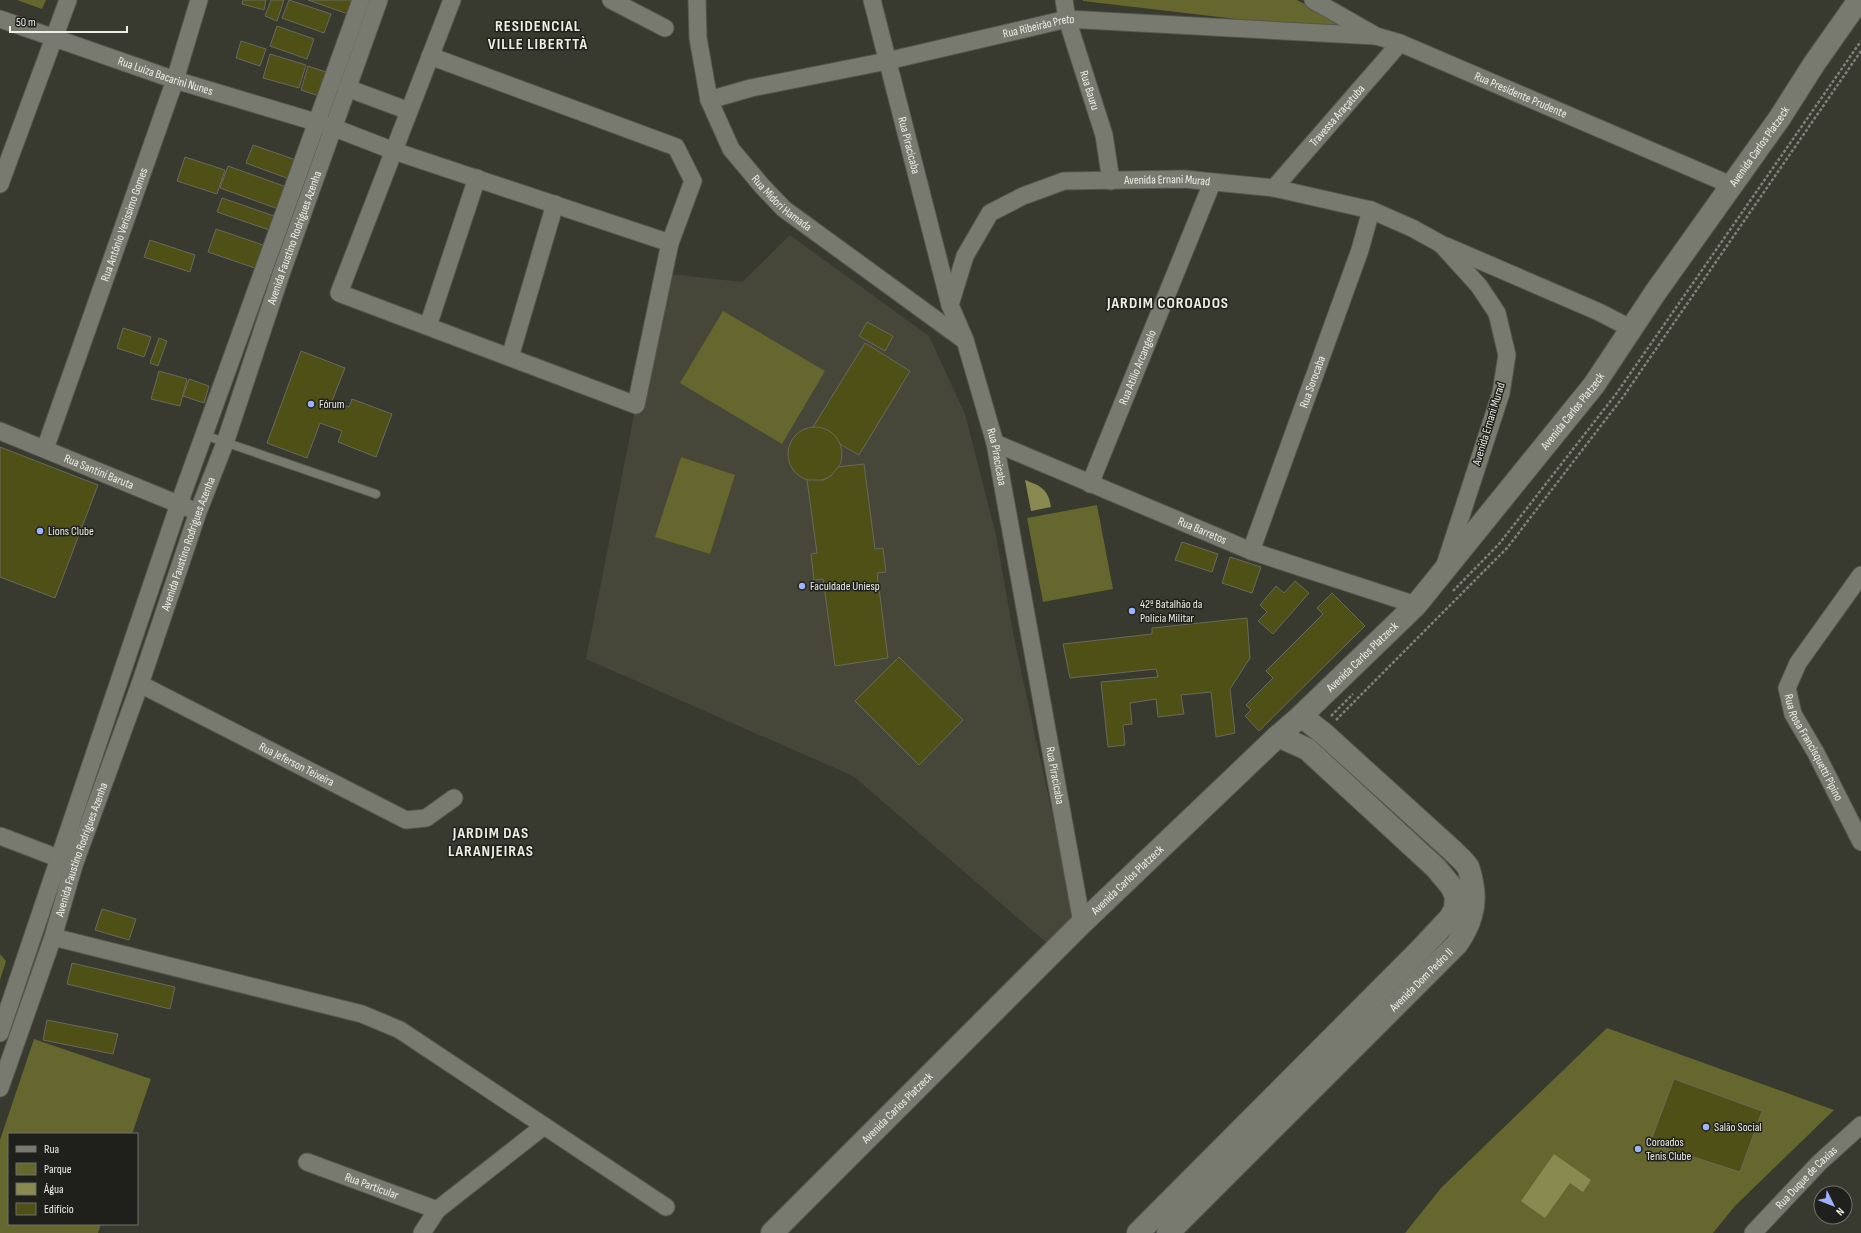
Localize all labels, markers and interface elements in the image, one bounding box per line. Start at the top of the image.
scale bar [10,8,127,34]
street label: Rua Ribeirão Preto [1001,11,1075,41]
text: 50 m [16,15,36,30]
district label: RESIDENCIAL VILLE LIBERTTÀ [488,17,588,54]
street label: Rua Luiza Bacarini Nunes [116,53,215,98]
street label: Rua Presidente Prudente [1472,68,1570,121]
street label: Rua Bauru [1076,69,1103,112]
street label: Travessa Araçatuba [1306,81,1368,150]
street label: Avenida Carlos Platzeck [1725,103,1793,190]
street label: Rua Piracicaba [895,115,924,176]
street label: Rua Antônio Verissimo Gomes [97,166,151,283]
street label: Avenida Faustino Rodrigues Azenha [264,168,325,307]
street label: Avenida Ernani Murad [1123,171,1211,189]
street label: Rua Midori Hamada [748,172,815,234]
district label: JARDIM COROADOS [1106,294,1229,313]
street label: Rua Atilio Arcangelo [1115,327,1159,407]
street label: Rua Sorocaba [1296,353,1329,410]
street label: Avenida Carlos Platzeck [1537,369,1608,453]
street label: Avenida Ernani Murad [1469,381,1509,468]
place label: Fórum [319,397,345,412]
marker: Fórum [306,399,316,409]
street label: Rua Piracicaba [984,426,1010,487]
street label: Rua Santini Baruta [62,451,136,493]
street label: Avenida Faustino Rodrigues Azenha [157,474,219,613]
street label: Rua Barretos [1176,514,1229,547]
place label: Lions Clube [48,524,94,539]
marker: Lions Clube [35,526,45,536]
place label: Faculdade Uniesp [810,579,880,594]
marker: Faculdade Uniesp [797,581,807,591]
place label: 42º Batalhão da Policia Militar [1140,597,1203,626]
marker: 42º Batalhão da Policia Militar [1127,606,1137,616]
street label: Avenida Carlos Platzeck [1322,618,1402,696]
street label: Rua Rosa Francisquetti Pipino [1781,693,1846,803]
street label: Rua Jeferson Teixeira [257,739,337,790]
street label: Rua Piracicaba [1043,745,1068,806]
street label: Avenida Faustino Rodrigues Azenha [52,780,111,919]
district label: JARDIM DAS LARANJEIRAS [448,824,534,861]
street label: Avenida Carlos Platzeck [1087,841,1167,919]
street label: Avenida Dom Pedro II [1385,945,1456,1016]
street label: Avenida Carlos Platzeck [858,1069,936,1147]
place label: Salão Social [1714,1120,1762,1135]
marker: Salão Social [1701,1122,1711,1132]
legend [8,1133,138,1225]
place label: Coroados Tenis Clube [1646,1135,1692,1164]
text: Rua [44,1142,60,1157]
street label: Rua Duque de Caxias [1772,1143,1840,1212]
marker: Coroados Tenis Clube [1633,1144,1643,1154]
text: Parque [44,1162,72,1177]
street label: Rua Particular [343,1169,401,1203]
text: Água [43,1182,64,1197]
north arrow [1813,1185,1853,1225]
text: Edifício [44,1202,74,1217]
text: N [1833,1205,1847,1218]

